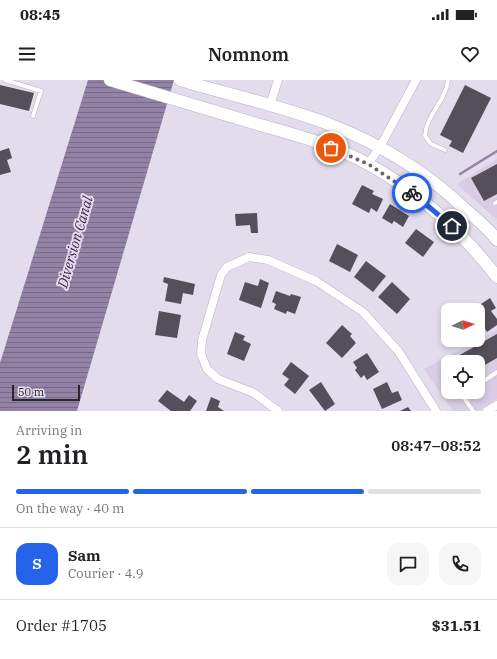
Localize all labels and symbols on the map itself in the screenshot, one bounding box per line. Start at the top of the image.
pin [314,131,348,165]
courier [392,173,432,213]
water label: Diversion Canal [53,193,97,291]
pin [435,209,469,243]
north arrow [441,303,485,347]
scale bar [12,383,80,402]

